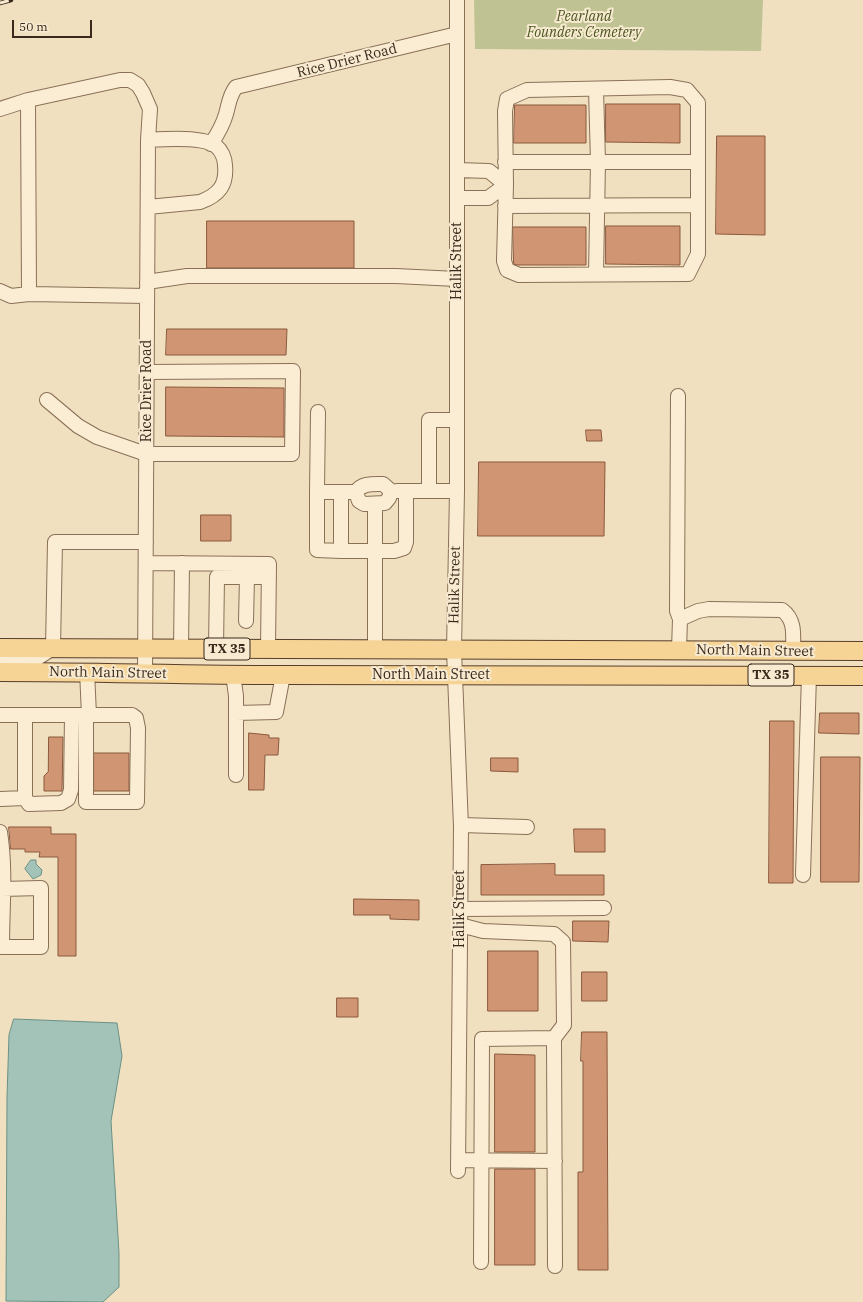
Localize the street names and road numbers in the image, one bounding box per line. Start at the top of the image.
street label: Rice Drier Road [295,40,399,82]
street label: Halik Street [449,222,465,300]
street label: Rice Drier Road [139,340,155,442]
street label: Halik Street [446,546,464,624]
road number: TX 35 [204,638,250,660]
street label: North Main Street [696,642,814,660]
street label: North Main Street [49,664,167,682]
road number: TX 35 [748,664,794,686]
street label: North Main Street [372,667,490,683]
street label: Halik Street [452,870,468,948]

